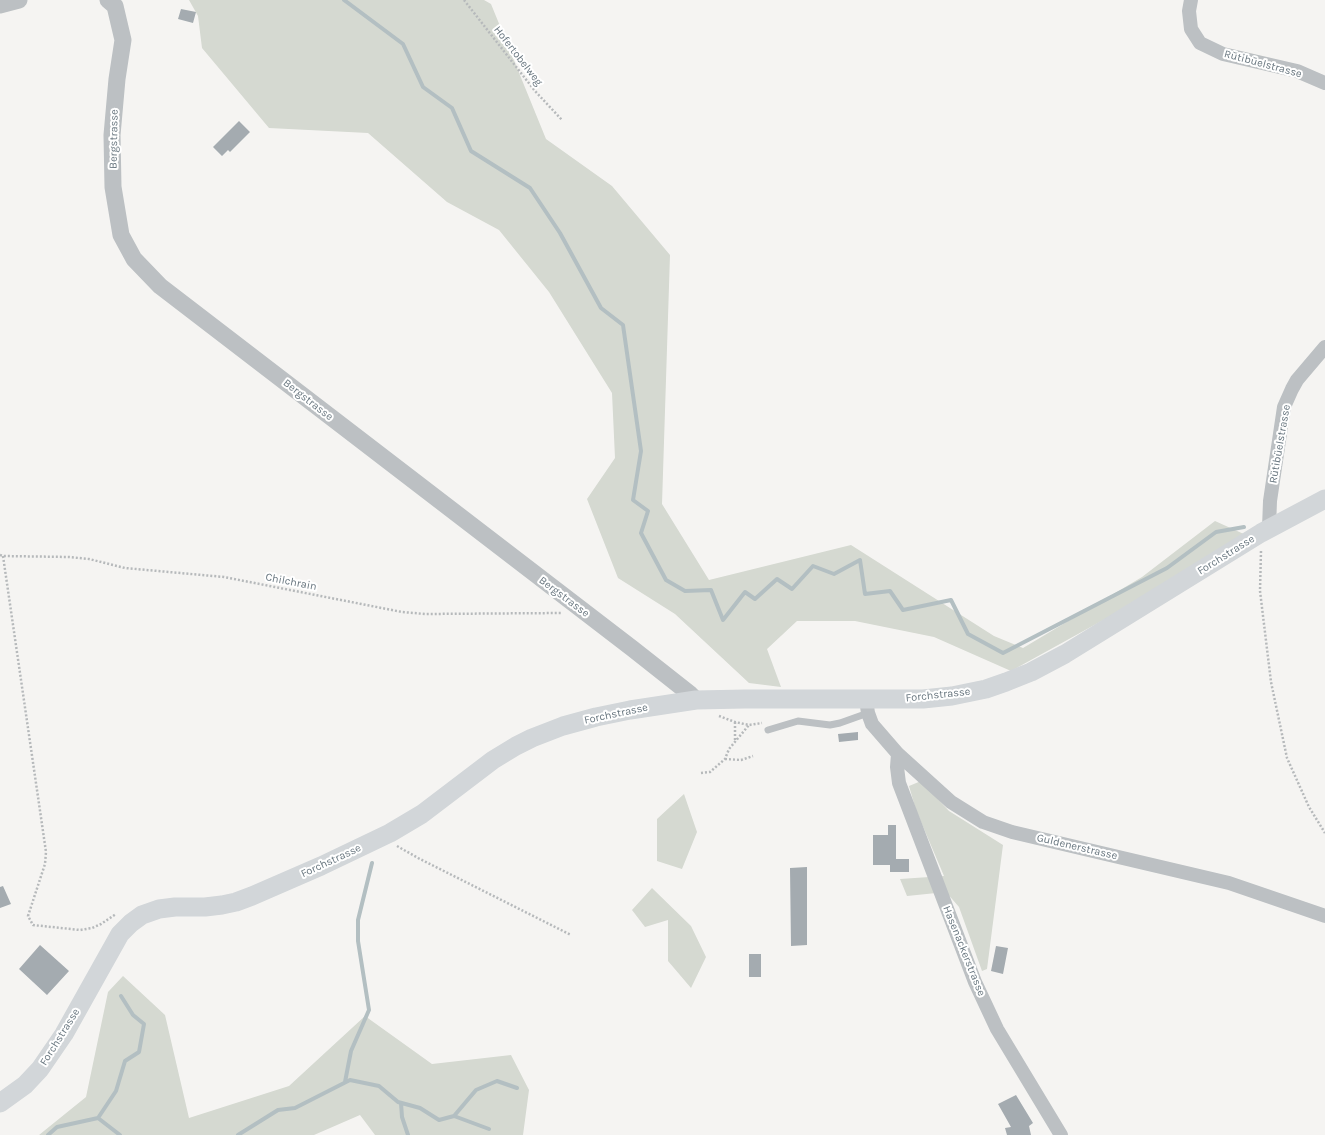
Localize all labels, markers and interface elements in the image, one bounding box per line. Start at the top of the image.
street label: Hofertobelweg [491,24,545,88]
street label: Rütibüelstrasse [1223,47,1303,81]
street label: Bergstrasse [107,109,121,169]
street label: Bergstrasse [280,376,336,424]
street label: Rütibüelstrasse [1267,404,1293,484]
street label: Forchstrasse [1195,532,1257,578]
street label: Chilchrain [264,571,318,593]
street label: Bergstrasse [536,574,592,620]
street label: Forchstrasse [905,685,971,705]
street label: Forchstrasse [583,701,649,727]
street label: Guldenerstrasse [1035,831,1119,863]
street label: Forchstrasse [299,841,363,881]
street label: Hasenackerstrasse [940,904,988,998]
street label: Forchstrasse [37,1006,83,1068]

